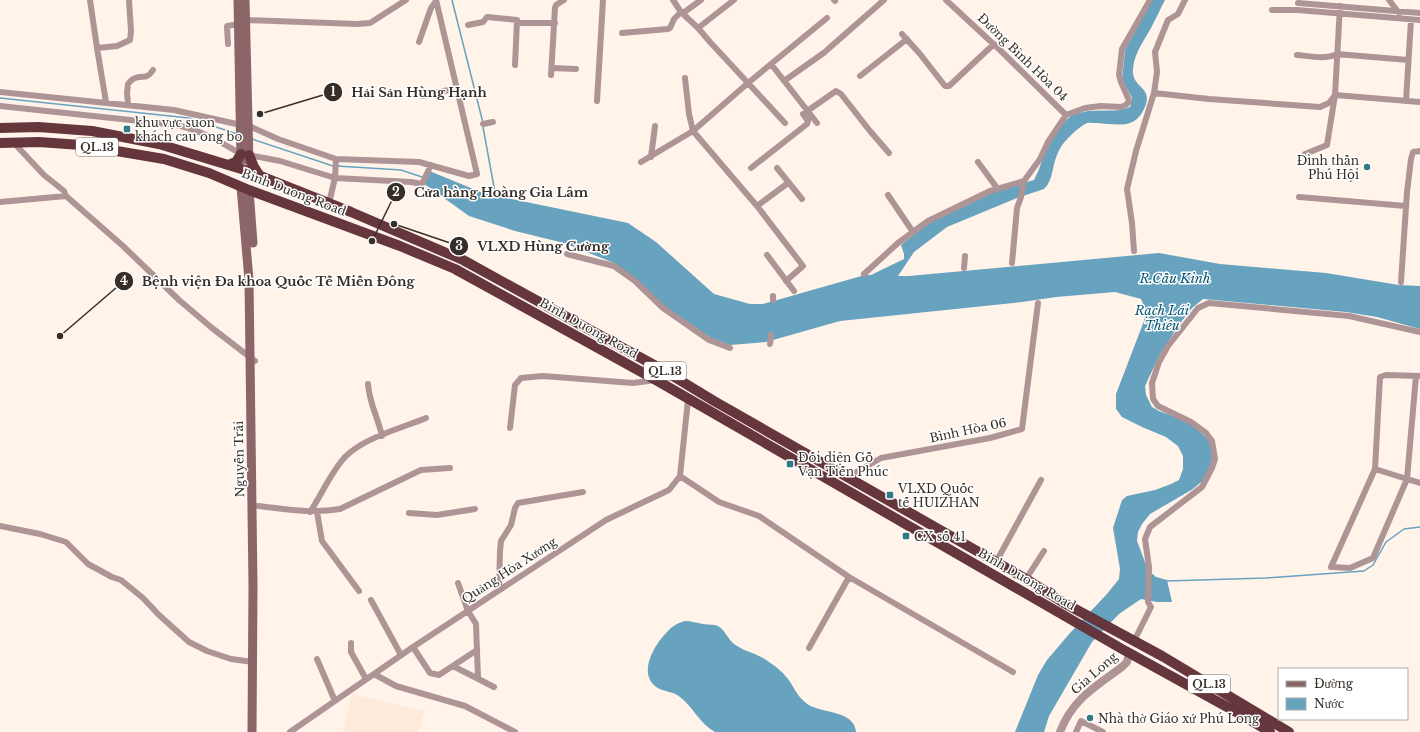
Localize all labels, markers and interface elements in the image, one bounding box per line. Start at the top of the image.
street label: Đường Bình Hòa 04 [975,10,1071,104]
callout: Hải Sản Hùng Hạnh [323,80,495,105]
text: 1 [330,84,336,99]
text: Hải Sản Hùng Hạnh [351,84,487,101]
place label: khu vực suon khách cau ong bo [135,115,242,144]
marker: khu vực suon khách cau ong bo [122,124,132,134]
road number: QL.13 [76,138,118,156]
place label: Đình thần Phú Hội [1297,153,1359,182]
marker: Đình thần Phú Hội [1362,162,1372,172]
street label: Binh Duong Road [240,165,348,219]
callout: Cửa hàng Hoàng Gia Lâm [386,180,597,205]
text: 2 [392,184,400,199]
text: Cửa hàng Hoàng Gia Lâm [414,184,589,201]
callout: VLXD Hùng Cường [449,234,617,259]
text: 3 [455,238,463,253]
text: VLXD Hùng Cường [476,238,610,255]
callout: Bệnh viện Đa khoa Quốc Tế Miền Đông [114,268,423,293]
water label: R.Cầu Kinh [1139,270,1210,287]
text: 4 [120,273,128,288]
text: Bệnh viện Đa khoa Quốc Tế Miền Đông [142,273,415,290]
street label: Binh Duong Road [537,295,641,361]
water label: Rạch Lái Thiêu [1134,302,1190,334]
road number: QL.13 [644,362,686,380]
street label: Bình Hòa 06 [928,414,1008,445]
street label: Nguyễn Trãi [231,421,247,497]
place label: Đối diện Gỗ Vạn Tiến Phúc [797,450,889,479]
marker: Đối diện Gỗ Vạn Tiến Phúc [785,459,795,469]
place label: VLXD Quốc tế HUIZHAN [897,481,980,510]
marker: VLXD Quốc tế HUIZHAN [885,490,895,500]
place label: CX số 41 [914,529,966,544]
marker: CX số 41 [901,531,911,541]
street label: Quảng Hòa Xương [459,533,560,606]
street label: Binh Duong Road [975,545,1079,613]
street label: Gia Long [1068,648,1121,697]
legend [1278,668,1408,720]
road number: QL.13 [1188,675,1230,693]
text: Đường [1314,676,1354,691]
text: Nước [1314,696,1345,711]
place label: Nhà thờ Giáo xứ Phú Long [1098,711,1260,726]
marker: Nhà thờ Giáo xứ Phú Long [1085,713,1095,723]

